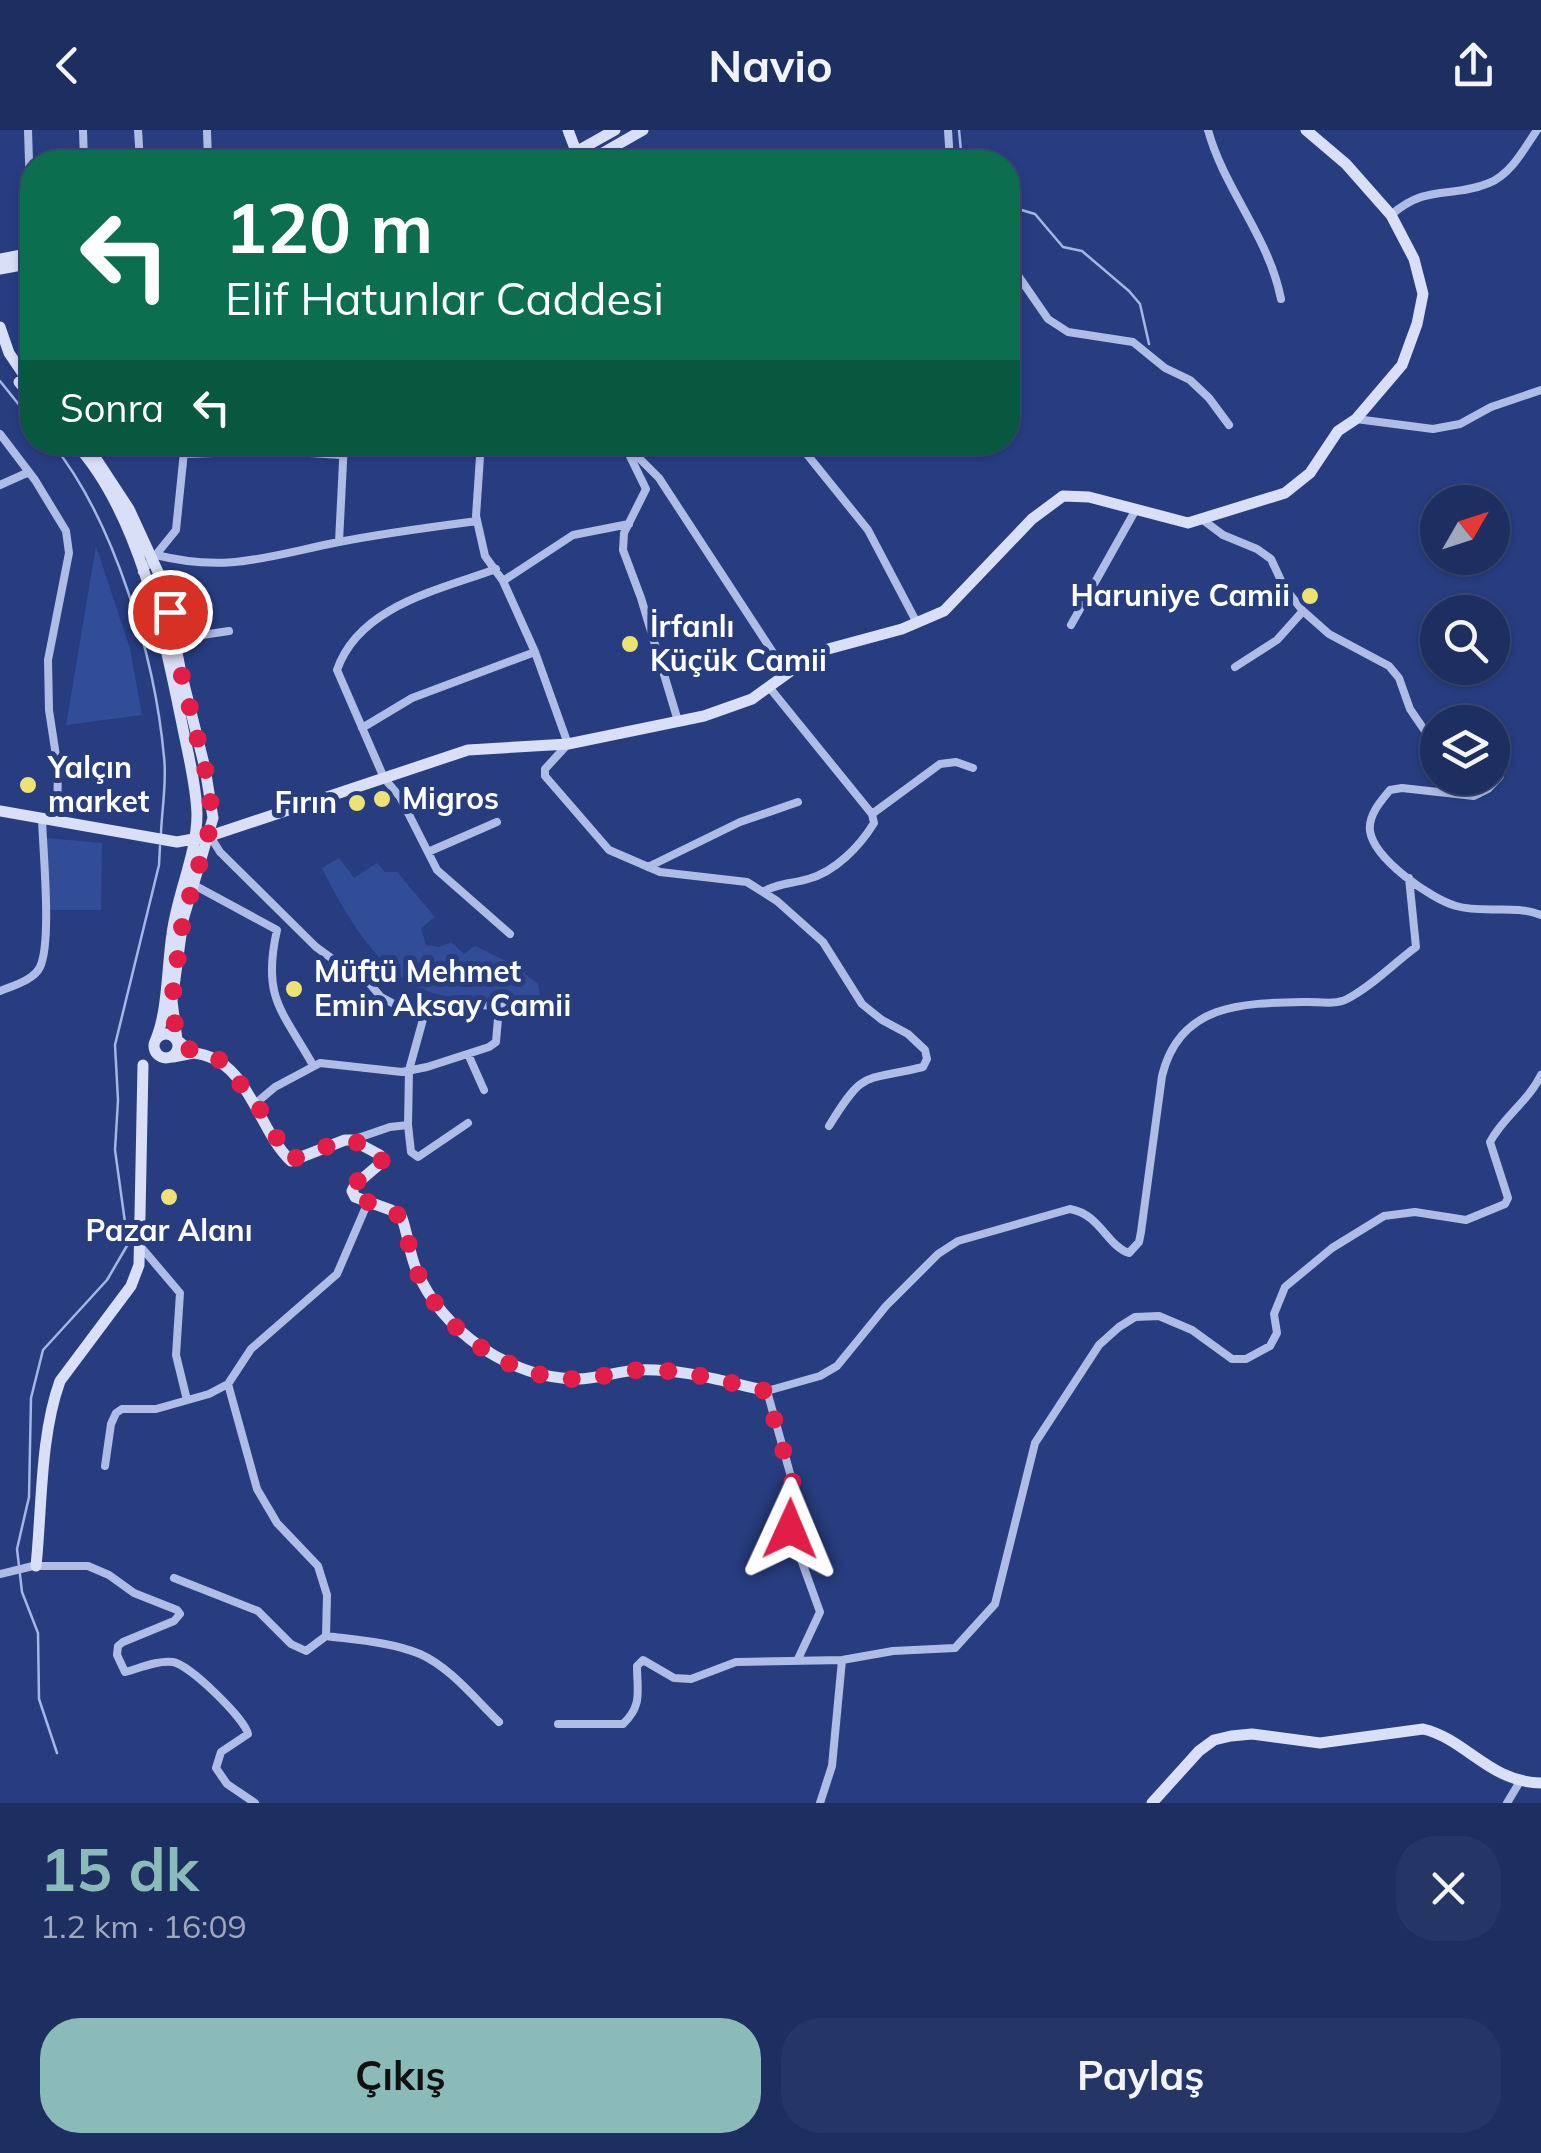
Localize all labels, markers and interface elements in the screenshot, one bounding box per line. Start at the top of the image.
text: Navio [708,37,833,93]
icon: back [40,38,95,93]
icon: share [1446,38,1501,93]
text: 120 m [225,183,433,271]
icon: left [60,190,190,320]
text: Elif Hatunlar Caddesi [225,270,664,326]
icon: left [184,380,239,435]
text: Sonra [60,384,164,432]
north arrow [1420,485,1510,575]
map controls [1420,485,1510,795]
pin [128,570,213,655]
place label: Haruniye Camii [1070,576,1290,614]
icon: arrive [143,585,198,640]
marker: Haruniye Camii [1299,585,1321,607]
button: search [1420,595,1510,685]
place label: İrfanlı Küçük Camii [650,607,827,679]
marker: İrfanlı Küçük Camii [619,633,641,655]
button: layers [1420,705,1510,795]
place label: Yalçın market [47,748,149,820]
marker: Yalçın market [17,774,39,796]
place label: Migros [402,779,499,817]
place label: Fırın [275,783,337,821]
marker: Migros [371,788,393,810]
marker: Fırın [346,792,368,814]
place label: Müftü Mehmet Emin Aksay Camii [314,952,571,1024]
marker: Müftü Mehmet Emin Aksay Camii [283,978,305,1000]
marker: Pazar Alanı [158,1186,180,1208]
place label: Pazar Alanı [86,1211,252,1249]
position arrow [738,1477,842,1581]
text: 15 dk [40,1831,199,1906]
button: close [1396,1836,1501,1941]
text: 1.2 km · 16:09 [40,1906,247,1946]
button: Çıkış [40,2018,761,2133]
button: Paylaş [781,2018,1501,2133]

